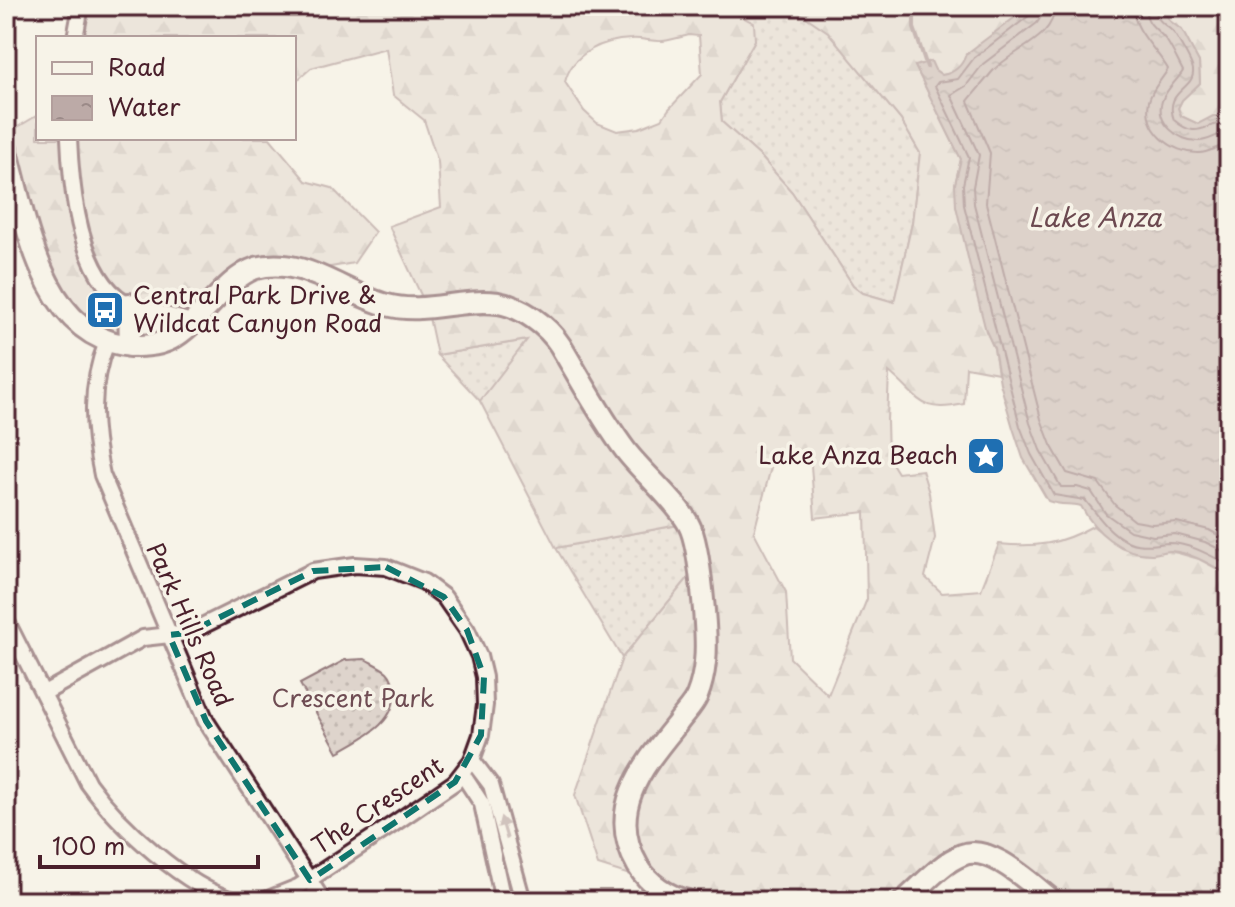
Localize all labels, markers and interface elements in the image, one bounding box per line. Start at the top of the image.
legend [36,36,296,140]
text: Road [108,48,166,84]
text: Water [108,88,181,124]
water label: Lake Anza [1028,197,1162,236]
place label: Central Park Drive & Wildcat Canyon Road [133,276,382,340]
bus stop icon: Central Park Drive & Wildcat Canyon Road [84,289,126,331]
place icon: Lake Anza Beach [965,435,1007,477]
place label: Lake Anza Beach [758,436,958,472]
street label: Park Hills Road [139,536,243,712]
park label: Crescent Park [272,679,434,715]
street label: The Crescent [304,747,450,862]
one-way arrow [497,815,510,839]
scale bar [40,819,258,869]
text: 100 m [52,827,125,863]

